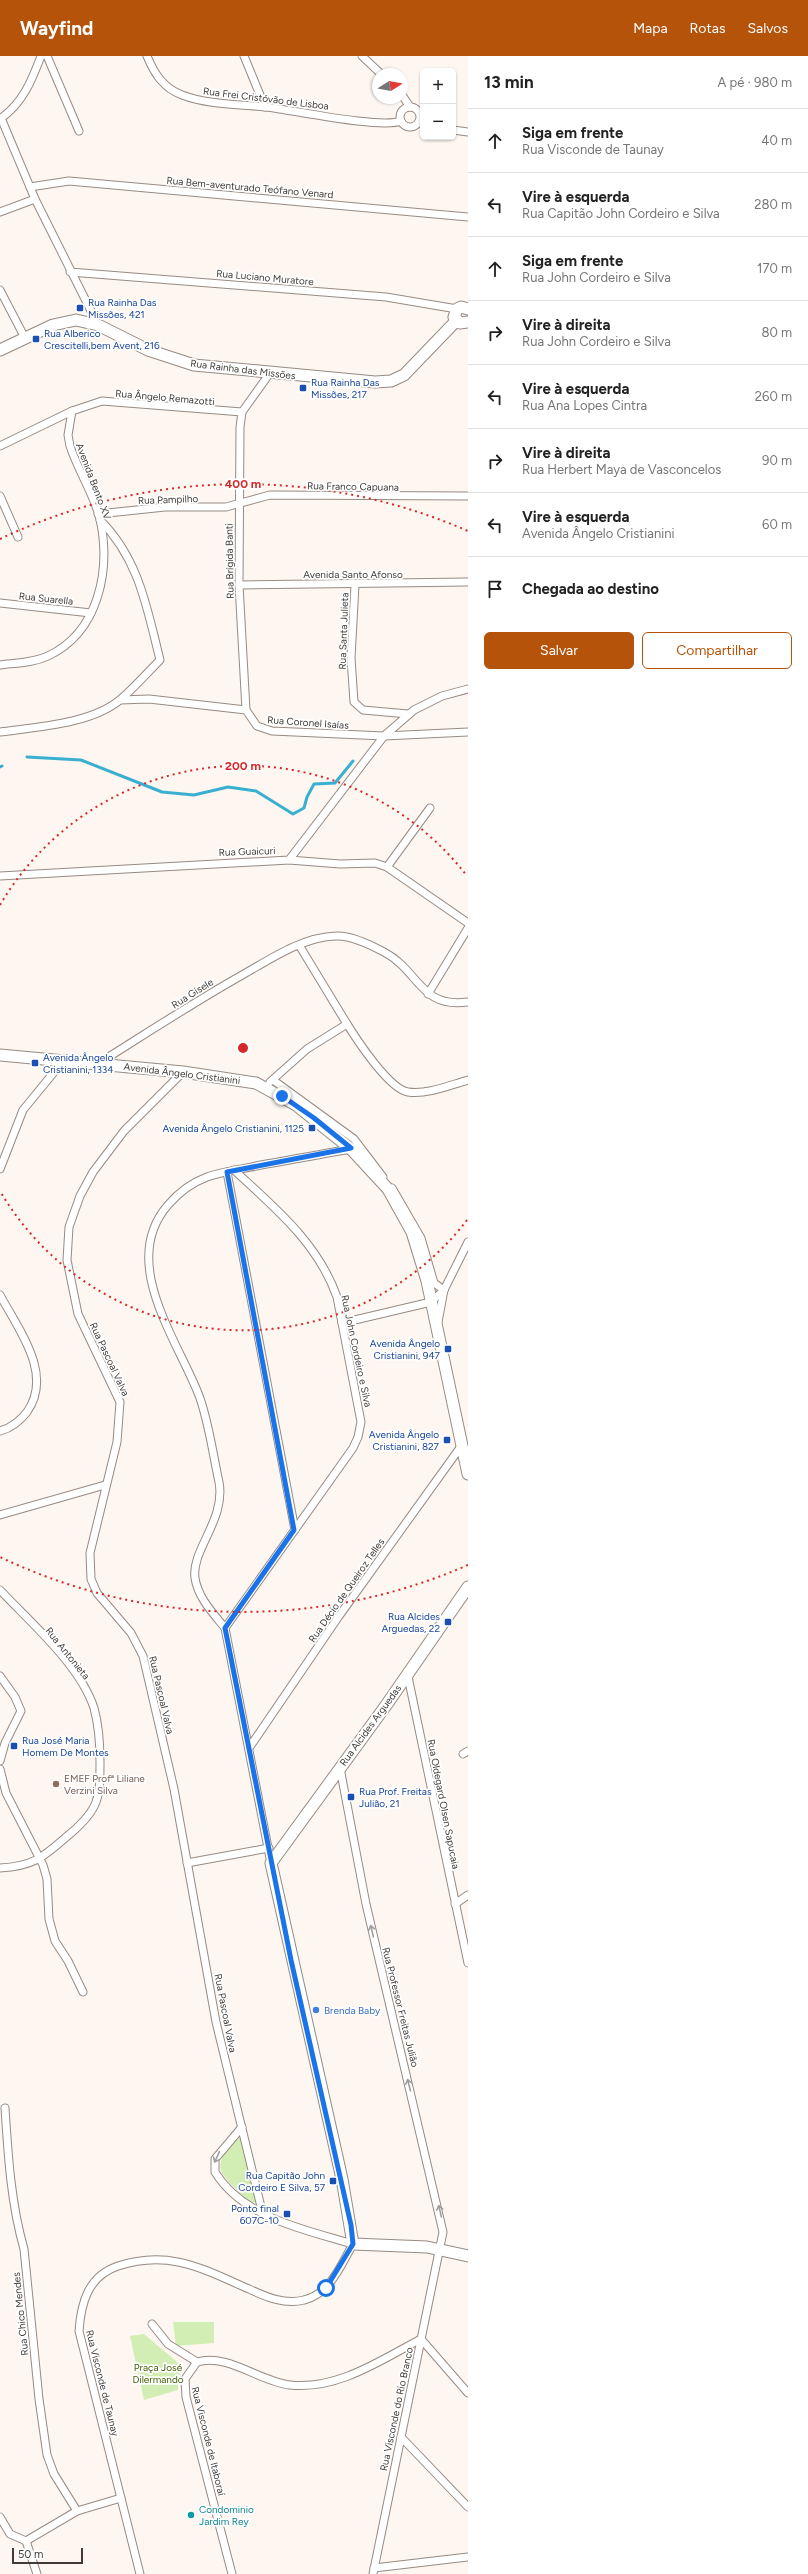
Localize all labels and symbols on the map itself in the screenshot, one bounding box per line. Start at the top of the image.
north arrow [372,68,408,104]
street label: Rua Frei Cristóvão de Lisboa [202,84,330,113]
street label: Rua Bem-aventurado Teófano Venard [166,174,334,201]
street label: Rua Luciano Muratore [216,267,315,288]
place label: Rua Rainha Das Missões, 421 [88,296,157,321]
marker: Rua Rainha Das Missões, 421 [75,303,85,313]
place label: Rua Alberico Crescitelli,bem Avent, 216 [44,327,160,352]
marker: Rua Alberico Crescitelli,bem Avent, 216 [31,334,41,344]
street label: Rua Rainha das Missões [190,357,297,382]
place label: Rua Rainha Das Missões, 217 [311,376,380,401]
marker: Rua Rainha Das Missões, 217 [298,383,308,393]
street label: Rua Ângelo Remazotti [115,387,215,408]
street label: Avenida Bento XV [73,441,114,521]
text: 400 m [225,477,261,491]
street label: Rua Franco Capuana [307,479,399,494]
street label: Rua Pampilho [138,492,199,507]
street label: Rua Brígida Banti [222,523,237,599]
street label: Avenida Santo Afonso [303,568,403,581]
street label: Rua Suarella [18,589,74,608]
street label: Rua Santa Julieta [336,592,351,670]
street label: Rua Coronel Isaías [267,713,350,732]
text: 200 m [225,759,261,773]
street label: Rua Guaicuri [218,844,276,859]
street label: Rua Gisele [169,975,216,1011]
centre of rings [236,1041,250,1055]
place label: Avenida Ângelo Cristianini, 1334 [43,1051,114,1076]
marker: Avenida Ângelo Cristianini, 1334 [30,1058,40,1068]
street label: Avenida Ângelo Cristianini [123,1060,241,1087]
route end [273,1087,291,1105]
place label: Avenida Ângelo Cristianini, 1125 [162,1122,304,1135]
marker: Avenida Ângelo Cristianini, 1125 [307,1123,317,1133]
street label: Rua John Cordeiro e Silva [338,1294,375,1408]
street label: Rua Pascoal Valva [87,1320,132,1398]
place label: Avenida Ângelo Cristianini, 947 [370,1337,441,1362]
marker: Avenida Ângelo Cristianini, 947 [443,1344,453,1354]
place label: Avenida Ângelo Cristianini, 827 [369,1428,440,1453]
marker: Avenida Ângelo Cristianini, 827 [442,1435,452,1445]
street label: Rua Décio de Queiroz Telles [305,1535,388,1645]
place label: Rua Alcides Arguedas, 22 [381,1610,440,1635]
marker: Rua Alcides Arguedas, 22 [443,1617,453,1627]
street label: Rua Antonieta [43,1625,93,1682]
street label: Rua Pascoal Valva [146,1655,177,1735]
street label: Rua Alcides Arguedas [337,1682,404,1768]
place label: Rua José Maria Homem De Montes [22,1734,109,1759]
street label: Rua Oldegard Olsen Sapucaia [425,1738,462,1870]
marker: Rua José Maria Homem De Montes [9,1741,19,1751]
place label: EMEF Profª Liliane Verzini Silva [64,1772,145,1797]
marker: EMEF Profª Liliane Verzini Silva [51,1779,61,1789]
place label: Rua Prof. Freitas Julião, 21 [359,1785,432,1810]
marker: Rua Prof. Freitas Julião, 21 [346,1792,356,1802]
one-way arrow [368,1925,376,1938]
street label: Rua Professor Freitas Julião [379,1946,422,2069]
street label: Rua Pascoal Valva [212,1973,240,2054]
place label: Brenda Baby [324,2004,381,2017]
marker: Brenda Baby [311,2005,321,2015]
one-way arrow [405,2078,413,2091]
one-way arrow [213,2151,220,2163]
place label: Rua Capitão John Cordeiro E Silva, 57 [238,2169,326,2194]
marker: Rua Capitão John Cordeiro E Silva, 57 [328,2176,338,2186]
place label: Ponto final 607C-10 [231,2202,279,2227]
one-way arrow [435,2205,443,2218]
marker: Ponto final 607C-10 [282,2209,292,2219]
street label: Rua Chico Mendes [10,2271,31,2356]
route start [317,2279,335,2297]
street label: Rua Visconde de Taunay [83,2329,122,2438]
street label: Rua Visconde do Rio Branco [377,2346,416,2472]
park label: Praça José Dilermando [132,2361,184,2386]
street label: Rua Visconde de Itaboraí [189,2385,228,2498]
place label: Condominio Jardim Rey [199,2503,254,2528]
marker: Condominio Jardim Rey [186,2510,196,2520]
scale bar [12,2546,83,2565]

